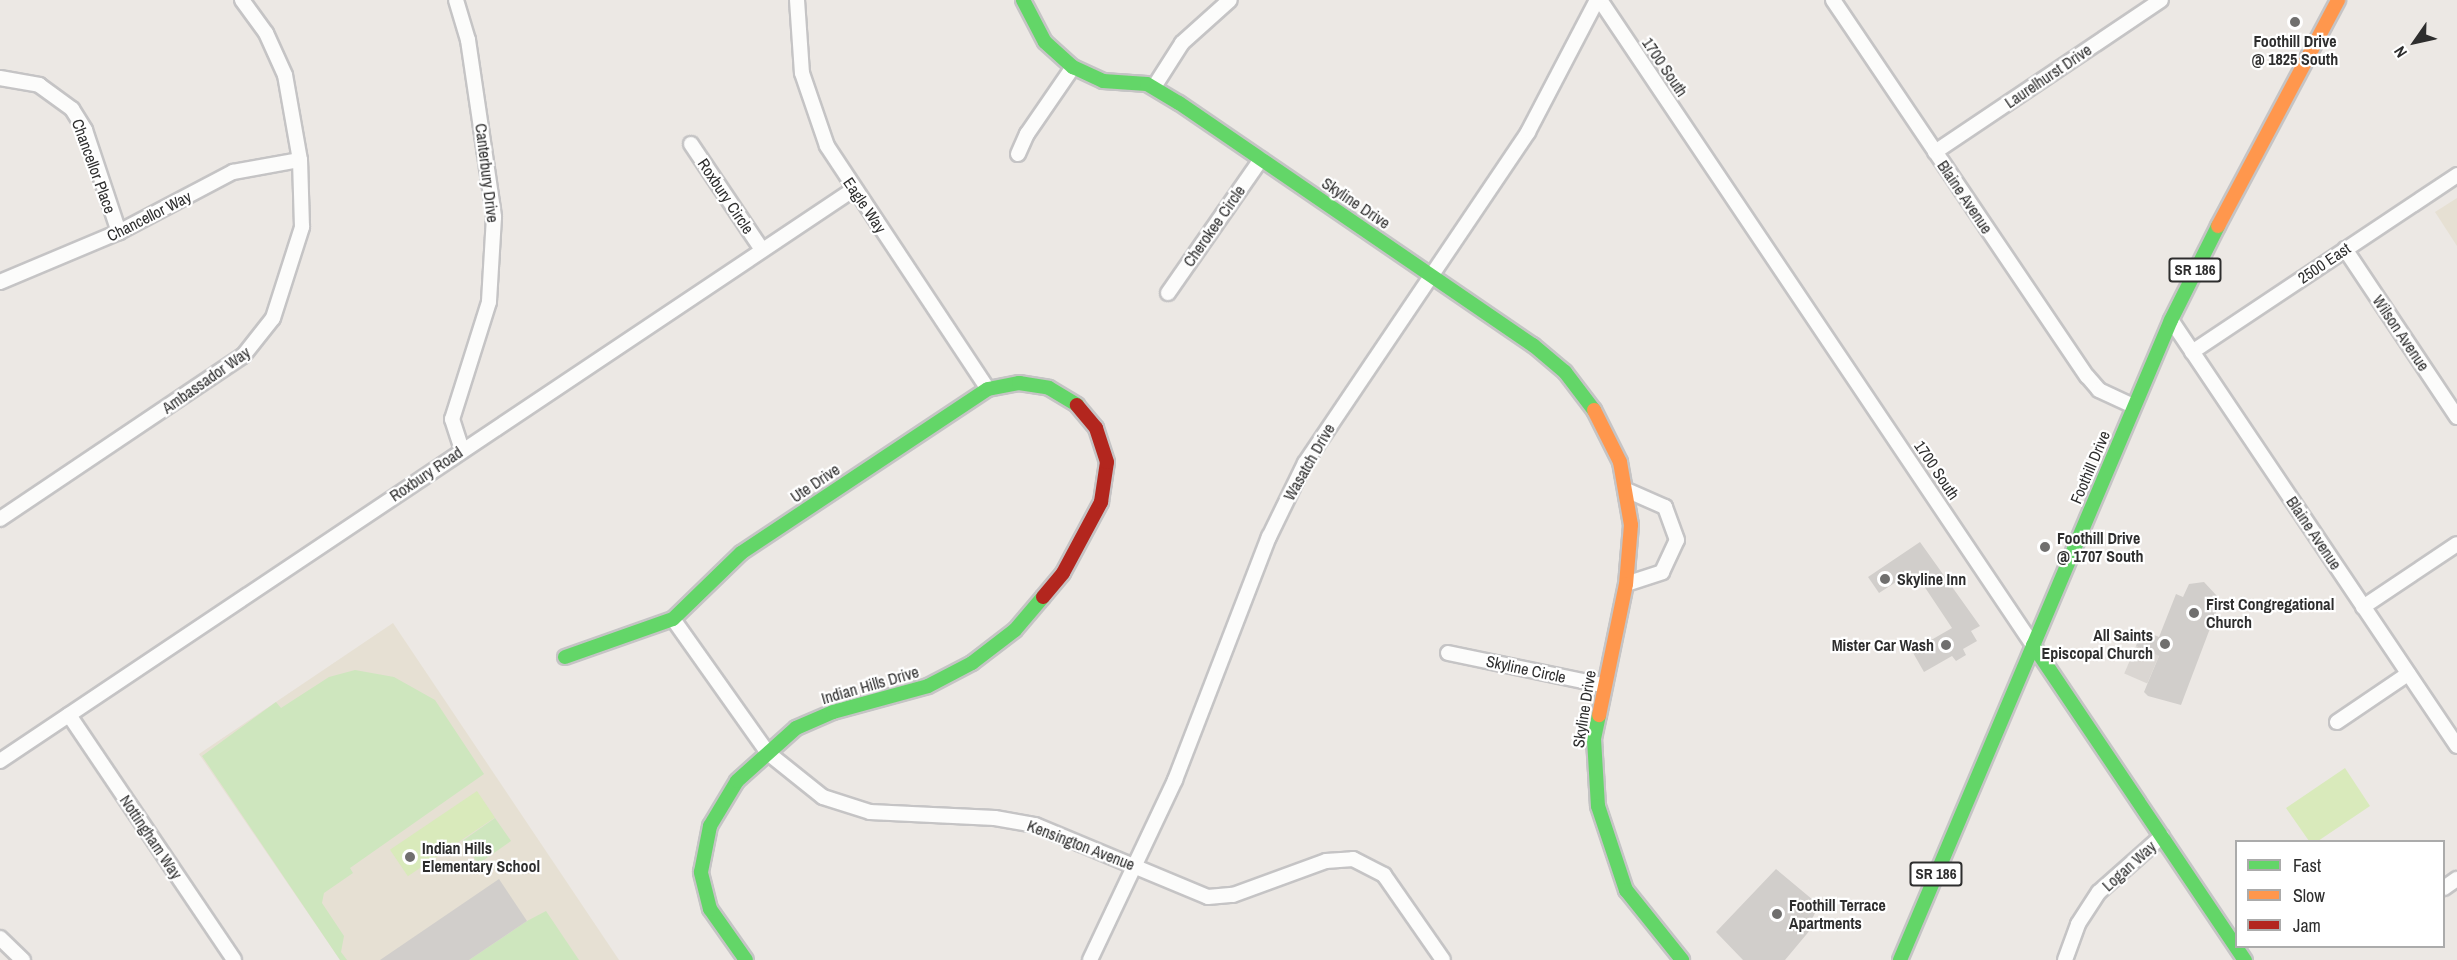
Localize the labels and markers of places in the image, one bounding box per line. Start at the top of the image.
marker: Foothill Drive @ 1825 South [2288,15,2302,29]
place label: Foothill Drive @ 1825 South [2252,31,2338,69]
place label: Foothill Drive @ 1707 South [2057,528,2143,566]
marker: Foothill Drive @ 1707 South [2038,540,2052,554]
place label: Skyline Inn [1897,569,1966,589]
marker: Skyline Inn [1878,572,1892,586]
place label: First Congregational Church [2206,594,2334,632]
marker: First Congregational Church [2187,606,2201,620]
place label: All Saints Episcopal Church [2041,625,2153,663]
place label: Mister Car Wash [1832,635,1934,655]
marker: All Saints Episcopal Church [2158,637,2172,651]
marker: Mister Car Wash [1939,638,1953,652]
place label: Indian Hills Elementary School [422,838,540,876]
marker: Indian Hills Elementary School [403,850,417,864]
place label: Foothill Terrace Apartments [1789,895,1886,933]
marker: Foothill Terrace Apartments [1770,907,1784,921]

